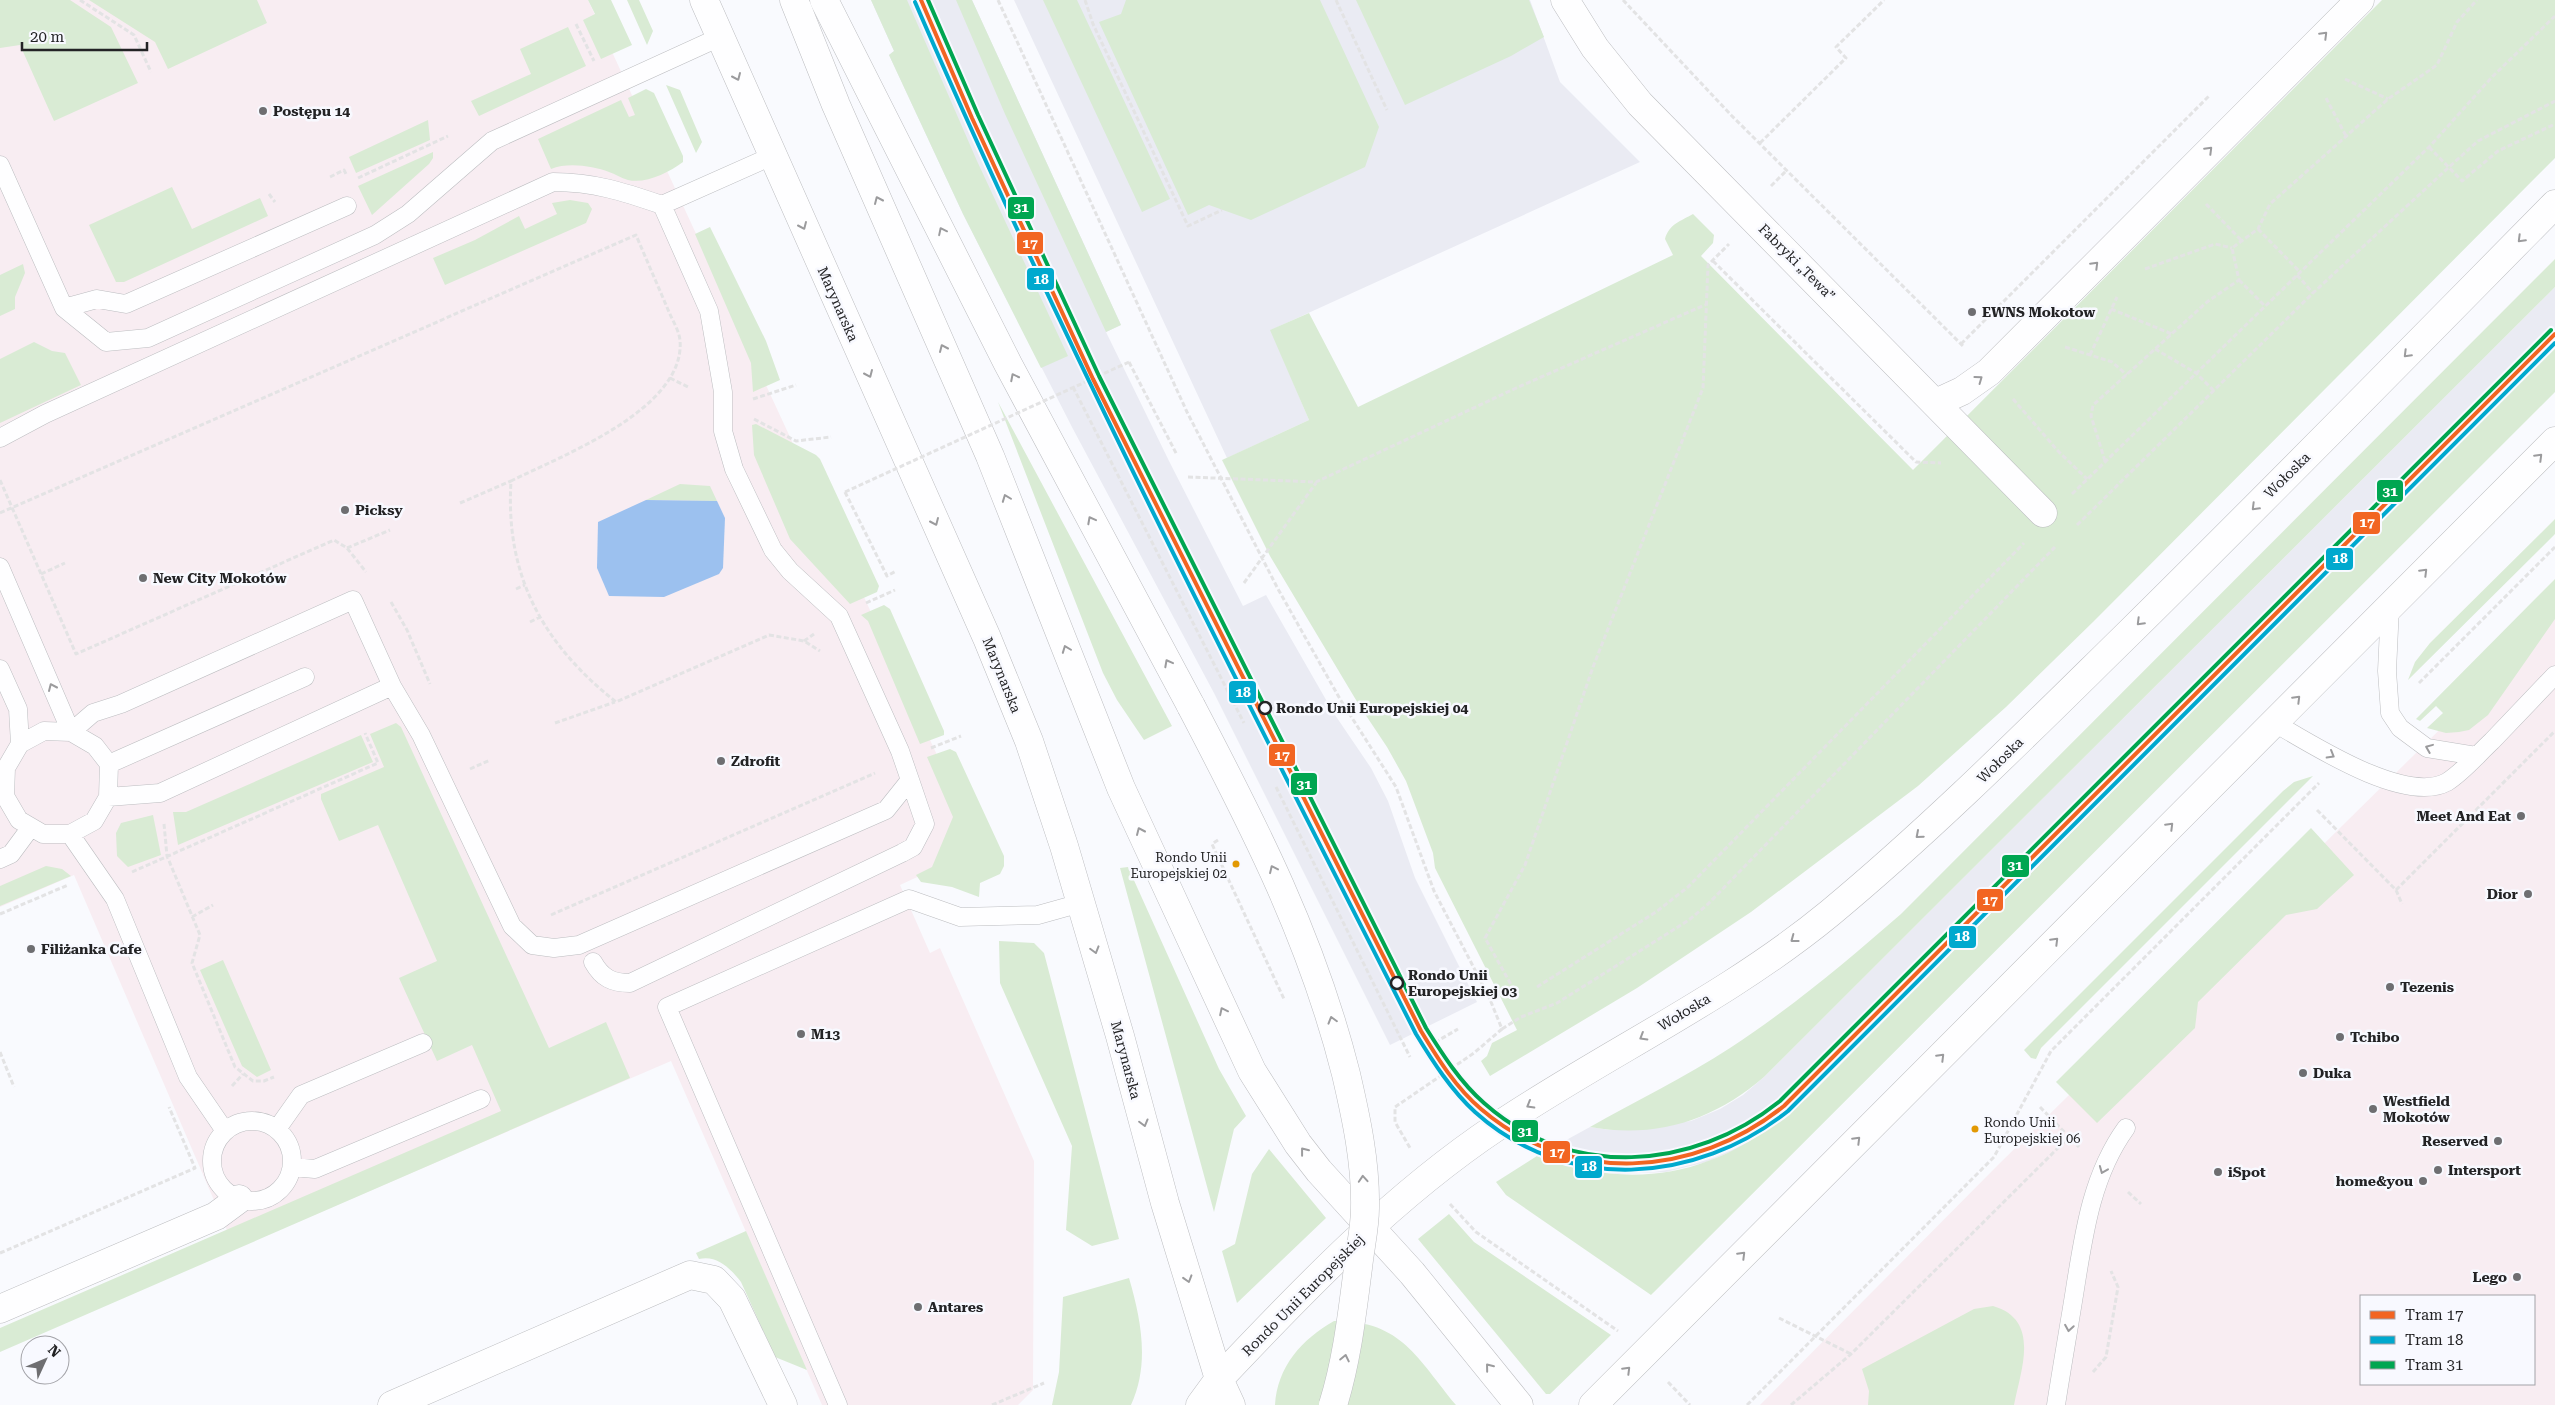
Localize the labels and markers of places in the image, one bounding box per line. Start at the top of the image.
place label: Postępu 14 [273,103,350,119]
marker: Postępu 14 [257,105,269,117]
place label: EWNS Mokotow [1982,304,2095,320]
marker: EWNS Mokotow [1966,306,1978,318]
place label: Picksy [355,502,403,518]
marker: Picksy [339,504,351,516]
place label: New City Mokotów [153,570,286,586]
marker: New City Mokotów [137,572,149,584]
place label: Rondo Unii Europejskiej 04 [1276,700,1469,716]
marker: Rondo Unii Europejskiej 04 [1258,701,1272,715]
place label: Zdrofit [731,753,780,769]
marker: Zdrofit [715,755,727,767]
place label: Meet And Eat [2416,808,2511,824]
marker: Meet And Eat [2515,810,2527,822]
place label: Rondo Unii Europejskiej 02 [1130,850,1227,881]
marker: Rondo Unii Europejskiej 02 [1231,859,1241,869]
place label: Dior [2487,886,2519,902]
marker: Dior [2522,888,2534,900]
place label: Filiżanka Cafe [41,941,142,957]
marker: Filiżanka Cafe [25,943,37,955]
place label: Rondo Unii Europejskiej 03 [1408,967,1517,999]
marker: Rondo Unii Europejskiej 03 [1390,976,1404,990]
place label: Tezenis [2400,979,2454,995]
marker: Tezenis [2384,981,2396,993]
place label: M13 [811,1026,840,1042]
marker: M13 [795,1028,807,1040]
place label: Tchibo [2350,1029,2400,1045]
marker: Tchibo [2334,1031,2346,1043]
place label: Duka [2313,1065,2352,1081]
marker: Duka [2297,1067,2309,1079]
place label: Westfield Mokotów [2383,1093,2451,1125]
marker: Westfield Mokotów [2367,1103,2379,1115]
place label: Rondo Unii Europejskiej 06 [1984,1115,2081,1146]
marker: Rondo Unii Europejskiej 06 [1970,1124,1980,1134]
place label: Reserved [2422,1133,2489,1149]
marker: Reserved [2492,1135,2504,1147]
place label: Intersport [2448,1162,2521,1178]
place label: iSpot [2228,1164,2266,1180]
marker: Intersport [2432,1164,2444,1176]
marker: iSpot [2212,1166,2224,1178]
place label: home&you [2336,1173,2413,1189]
marker: home&you [2417,1175,2429,1187]
place label: Lego [2472,1269,2507,1285]
marker: Lego [2511,1271,2523,1283]
place label: Antares [928,1299,983,1315]
marker: Antares [912,1301,924,1313]

